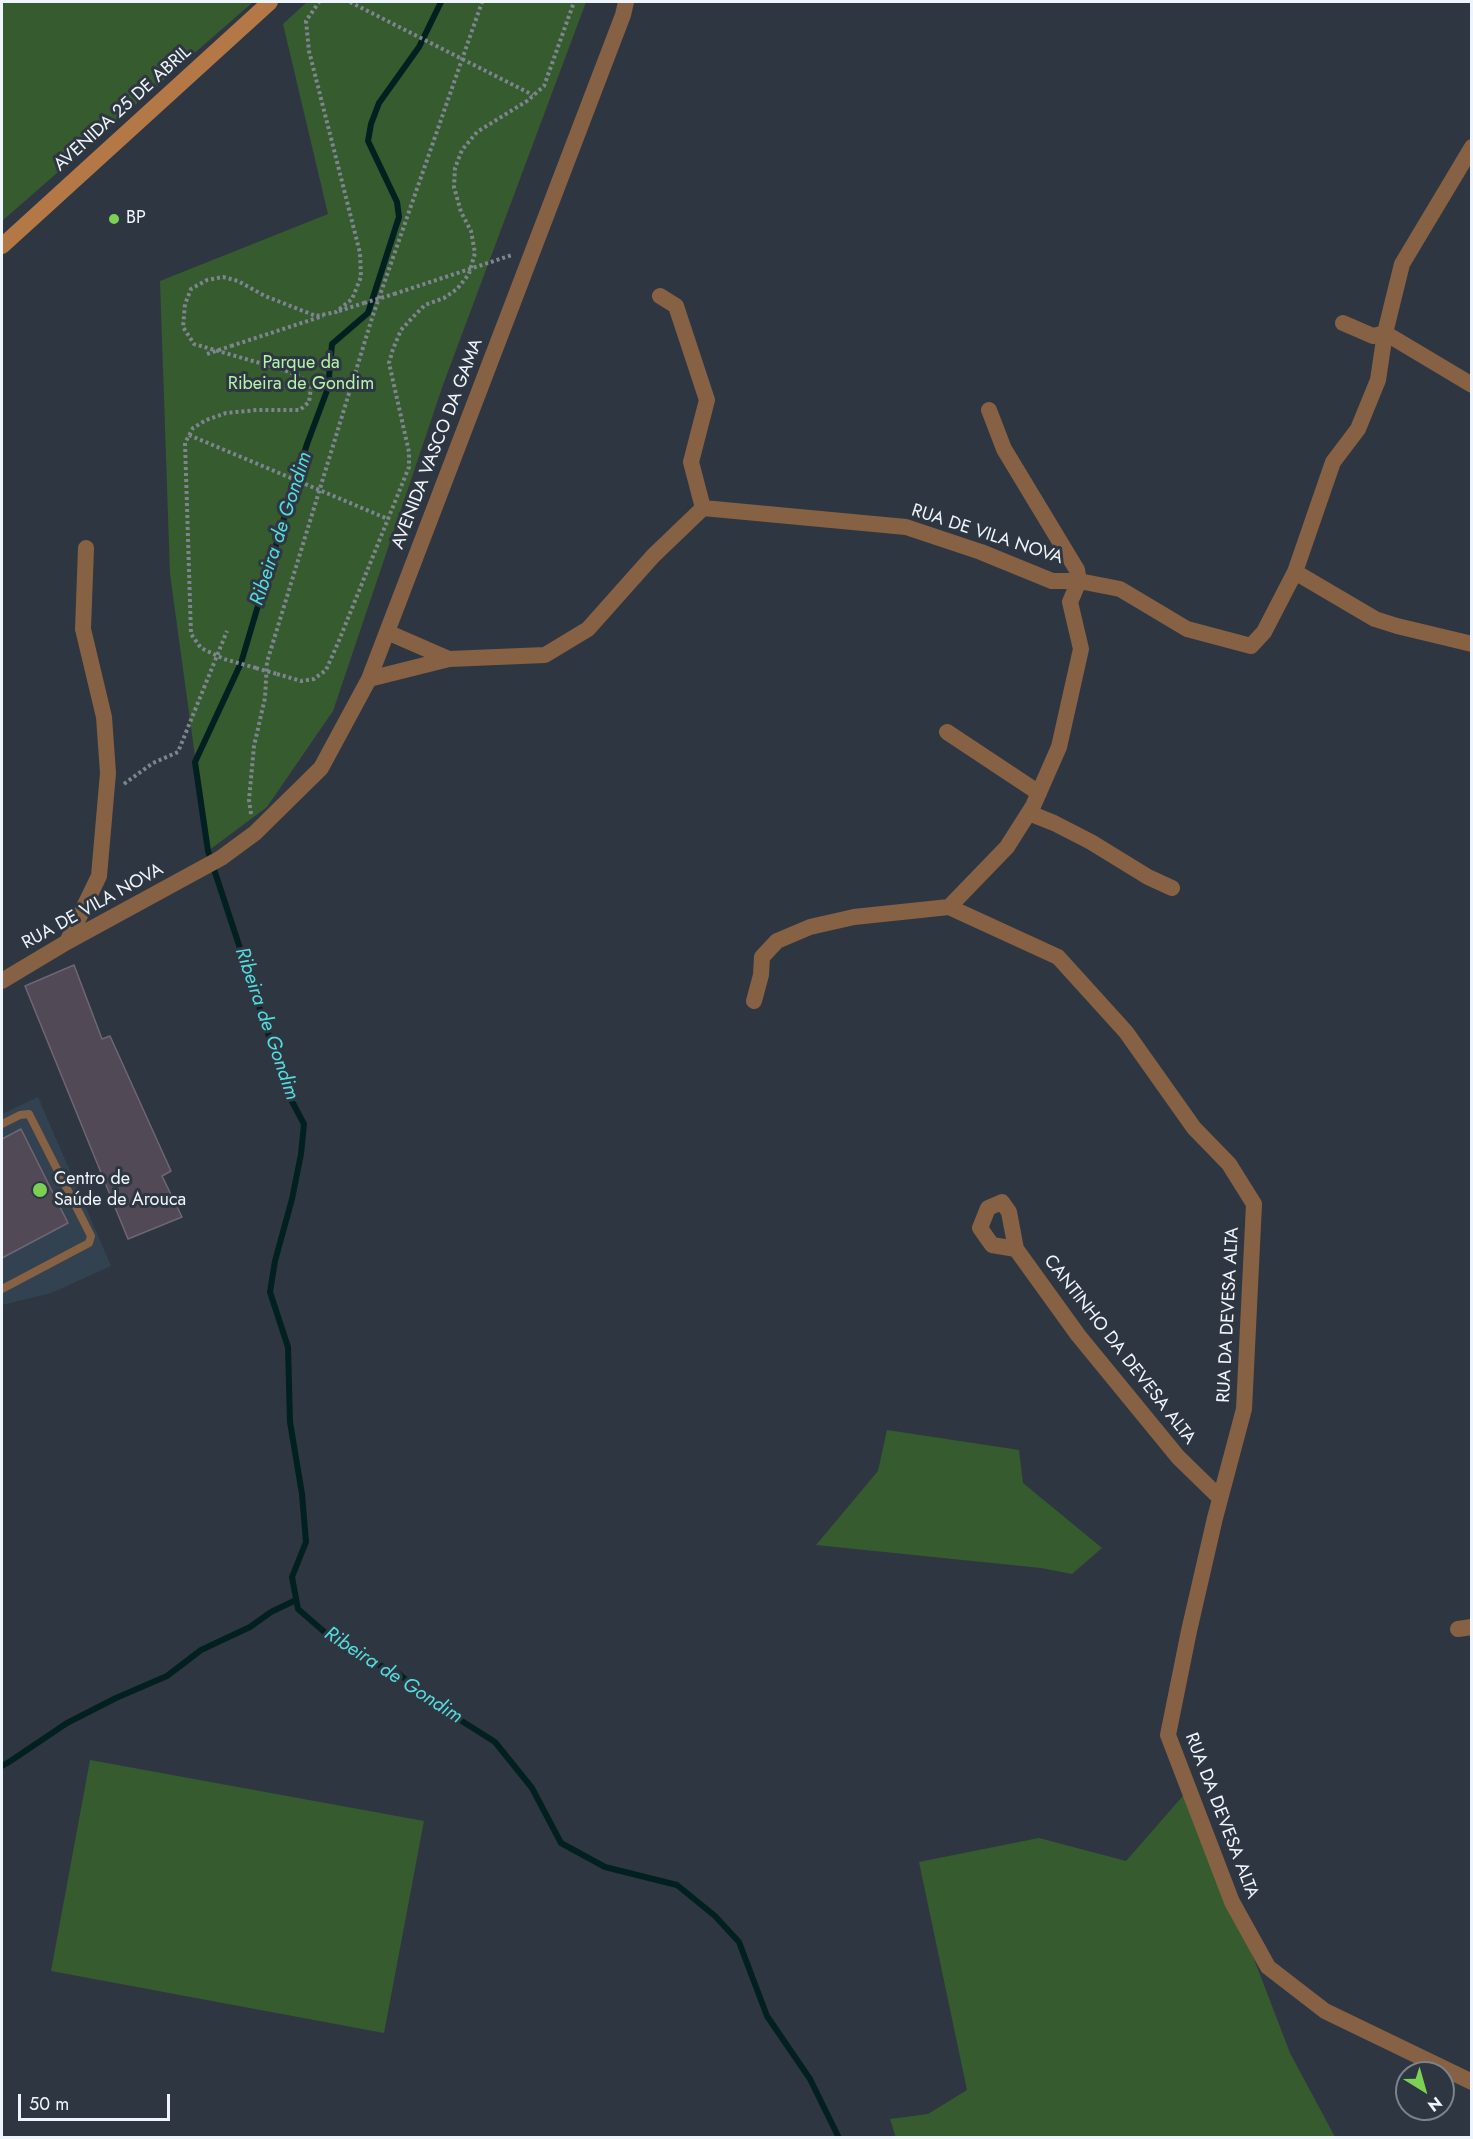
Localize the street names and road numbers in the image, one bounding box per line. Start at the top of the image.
street label: AVENIDA 25 DE ABRIL [50,42,196,176]
street label: AVENIDA VASCO DA GAMA [388,336,488,552]
street label: RUA DE VILA NOVA [909,500,1065,570]
street label: RUA DE VILA NOVA [19,859,167,955]
street label: RUA DA DEVESA ALTA [1214,1227,1244,1403]
street label: CANTINHO DA DEVESA ALTA [1038,1251,1200,1449]
street label: RUA DA DEVESA ALTA [1179,1730,1263,1902]

